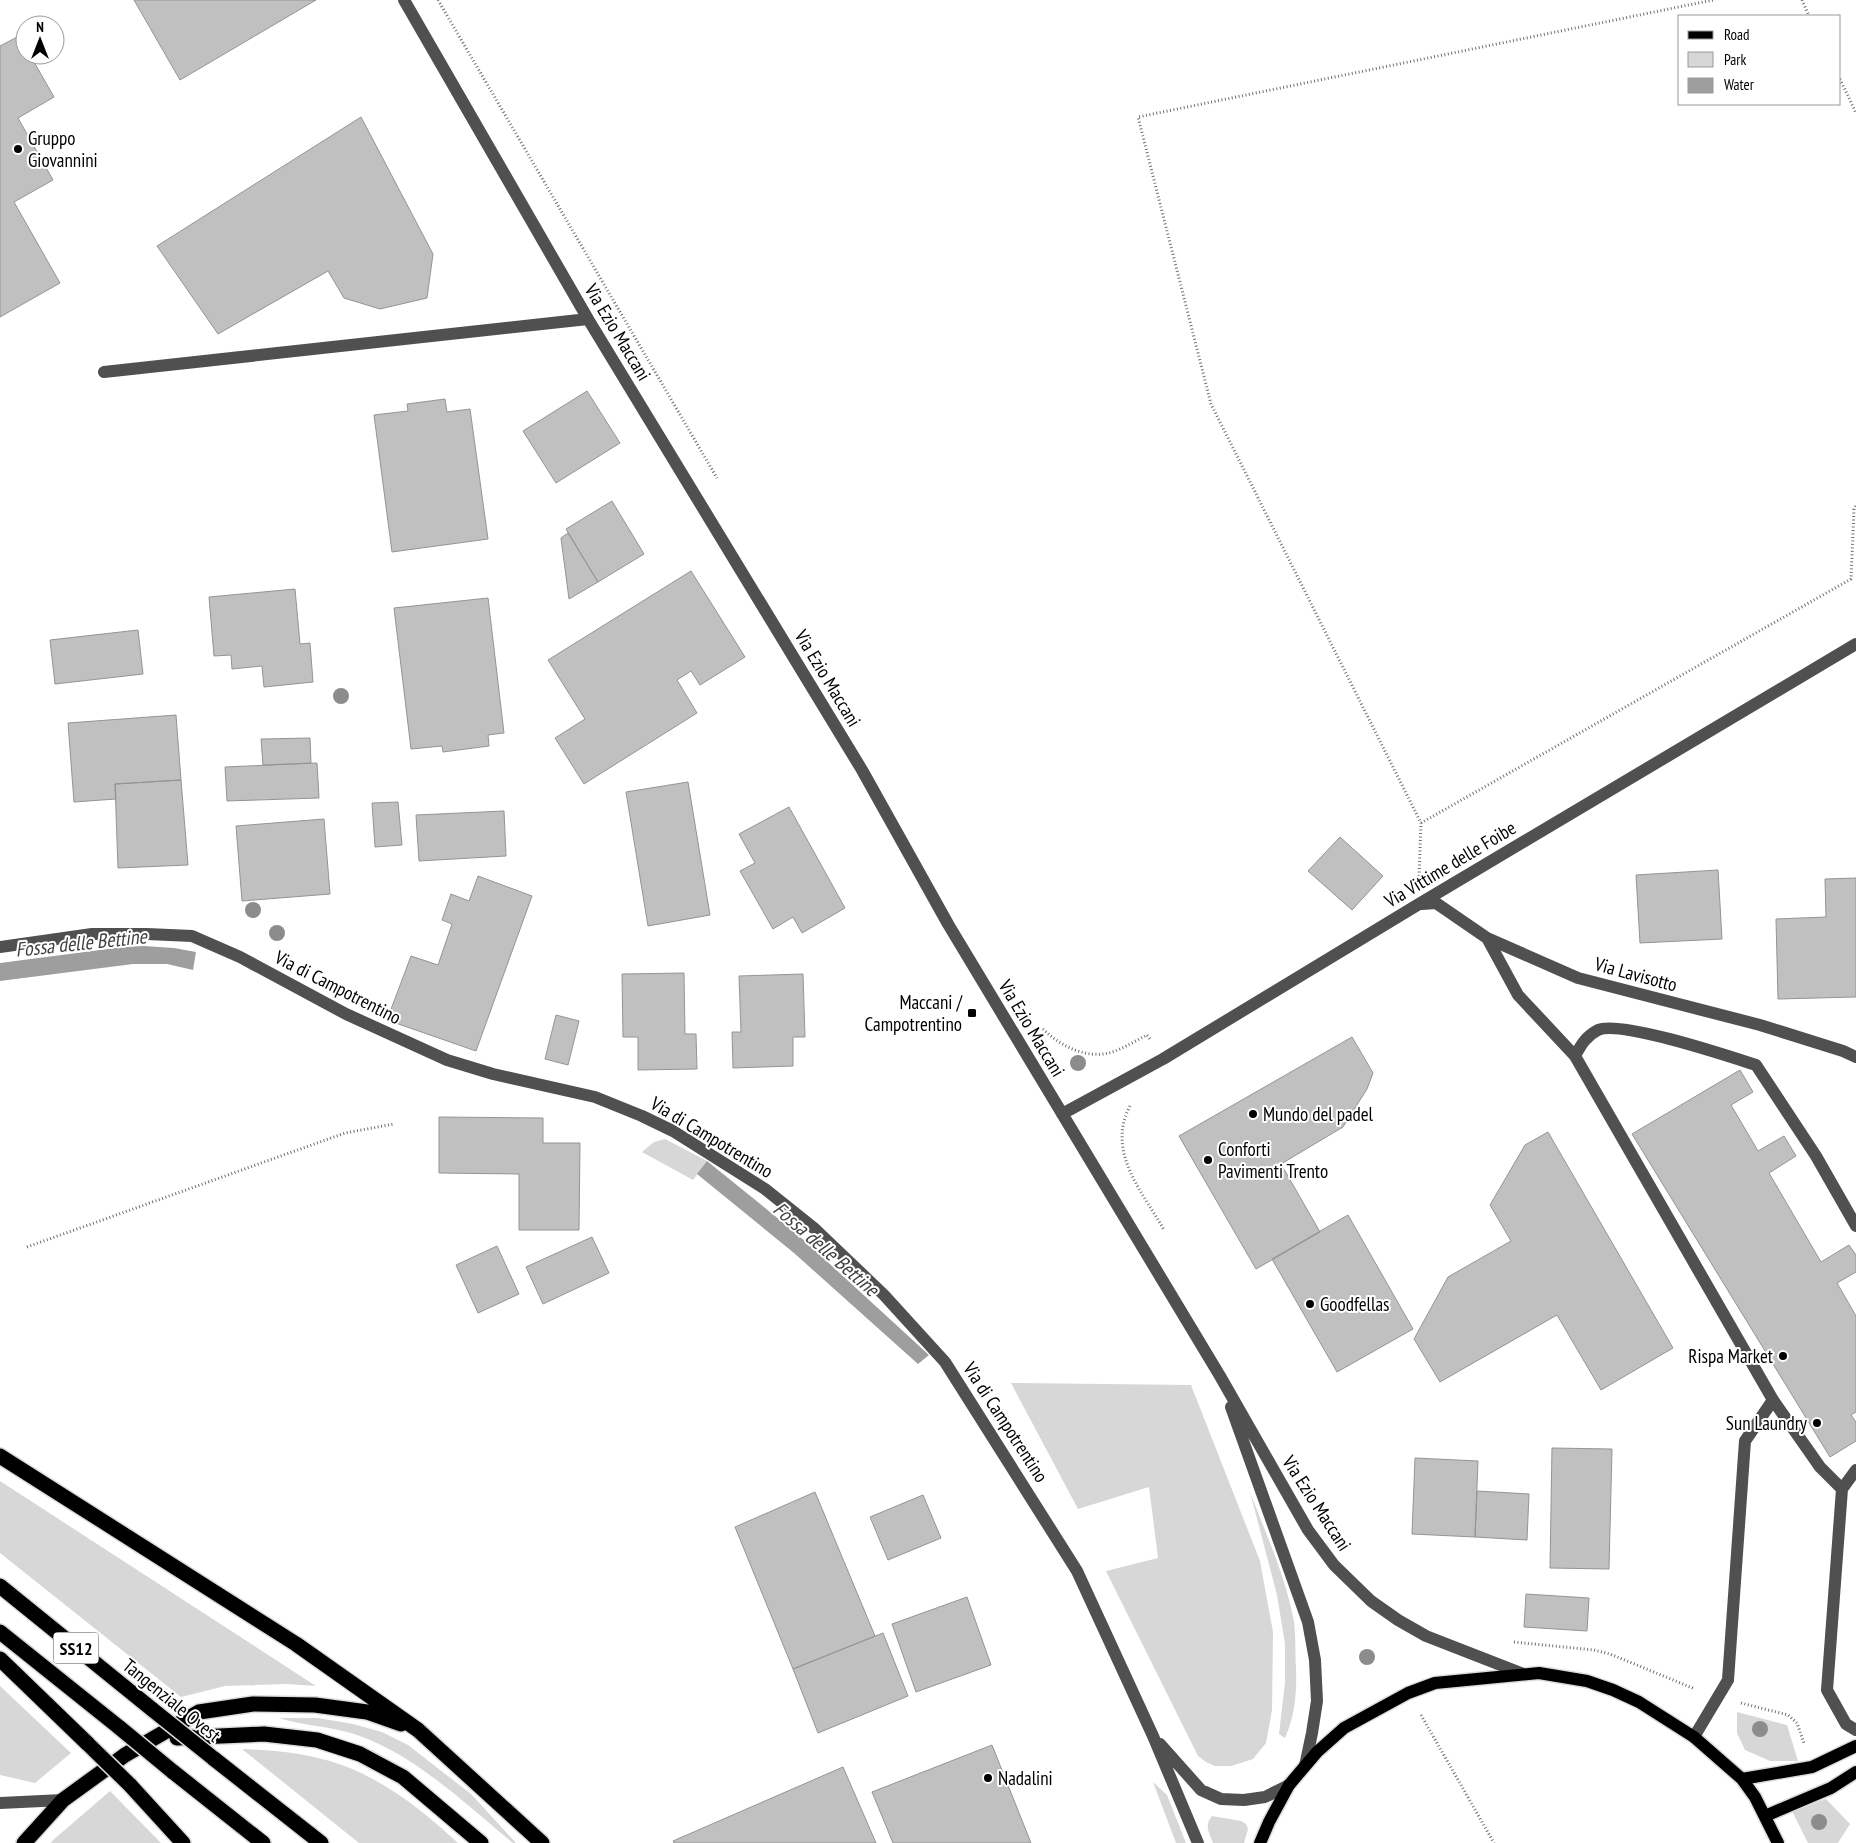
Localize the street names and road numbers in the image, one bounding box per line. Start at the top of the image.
street label: Via Ezio Maccani [579,278,656,385]
street label: Via Ezio Maccani [789,624,866,731]
street label: Via Vittime delle Foibe [1379,815,1520,913]
street label: Via di Campotrentino [270,944,405,1029]
street label: Via Lavisotto [1591,951,1680,997]
street label: Via Ezio Maccani [993,974,1070,1081]
street label: Via di Campotrentino [646,1091,777,1183]
street label: Via di Campotrentino [958,1357,1054,1487]
street label: Via Ezio Maccani [1277,1450,1357,1555]
road number: SS12 [54,1632,98,1664]
street label: Tangenziale Ovest [118,1653,226,1747]

